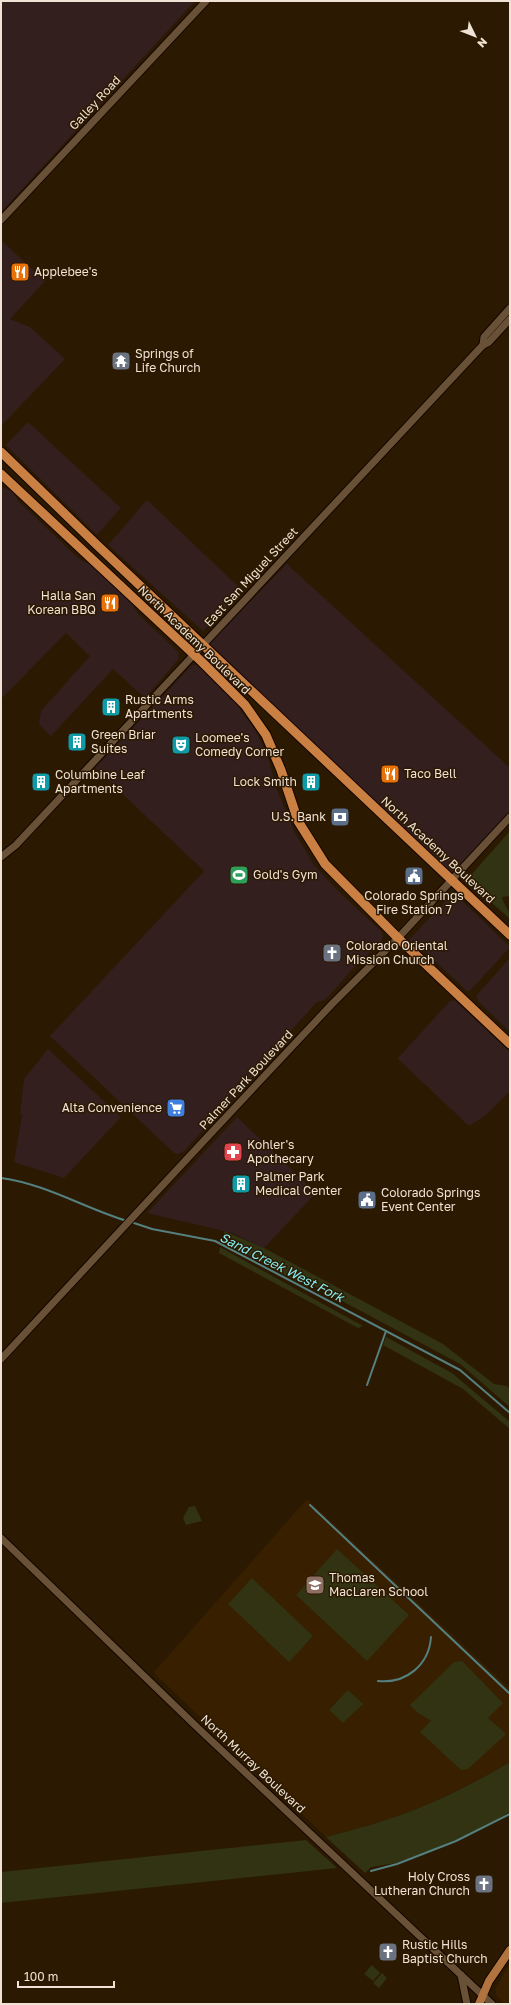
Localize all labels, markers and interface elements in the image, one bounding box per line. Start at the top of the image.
north arrow [455,16,495,56]
text: N [475,36,490,51]
street label: Galley Road [66,72,124,133]
restaurant icon: Applebee's [9,261,31,283]
place label: Applebee's [34,264,98,279]
place label: Springs of Life Church [135,346,201,375]
temple icon: Springs of Life Church [110,350,132,372]
street label: East San Miguel Street [201,524,301,629]
street label: North Academy Boulevard [135,582,254,697]
place label: Halla San Korean BBQ [27,588,96,617]
restaurant icon: Halla San Korean BBQ [99,592,121,614]
place label: Rustic Arms Apartments [125,692,194,721]
building icon: Rustic Arms Apartments [100,696,122,718]
place label: Green Briar Suites [91,727,156,756]
place label: Loomee's Comedy Corner [195,730,284,759]
building icon: Green Briar Suites [66,731,88,753]
theatre icon: Loomee's Comedy Corner [170,734,192,756]
restaurant icon: Taco Bell [379,763,401,785]
place label: Taco Bell [404,766,457,781]
place label: Columbine Leaf Apartments [55,767,145,796]
building icon: Columbine Leaf Apartments [30,771,52,793]
building icon: Lock Smith [300,771,322,793]
place label: Lock Smith [233,774,297,789]
street label: North Academy Boulevard [378,793,498,906]
bank icon: U.S. Bank [329,806,351,828]
place label: U.S. Bank [271,809,326,824]
sports icon: Gold's Gym [228,864,250,886]
public building icon: Colorado Springs Fire Station 7 [403,865,425,887]
place label: Gold's Gym [253,867,318,882]
place label: Colorado Springs Fire Station 7 [364,888,464,917]
place label: Colorado Oriental Mission Church [346,938,448,967]
church icon: Colorado Oriental Mission Church [321,942,343,964]
street label: Palmer Park Boulevard [196,1027,296,1133]
supermarket icon: Alta Convenience [165,1097,187,1119]
place label: Alta Convenience [62,1100,162,1115]
place label: Kohler's Apothecary [247,1137,314,1166]
pharmacy icon: Kohler's Apothecary [222,1141,244,1163]
place label: Palmer Park Medical Center [255,1169,342,1198]
building icon: Palmer Park Medical Center [230,1173,252,1195]
place label: Colorado Springs Event Center [381,1185,480,1214]
public building icon: Colorado Springs Event Center [356,1189,378,1211]
water label: Sand Creek West Fork [217,1229,348,1306]
place label: Thomas MacLaren School [329,1570,428,1599]
school or university icon: Thomas MacLaren School [304,1574,326,1596]
street label: North Murray Boulevard [198,1711,309,1816]
place label: Holy Cross Lutheran Church [374,1869,470,1898]
church icon: Holy Cross Lutheran Church [473,1873,495,1895]
place label: Rustic Hills Baptist Church [402,1937,488,1966]
church icon: Rustic Hills Baptist Church [377,1941,399,1963]
scale bar [18,1963,114,1989]
text: 100 m [24,1969,58,1984]

